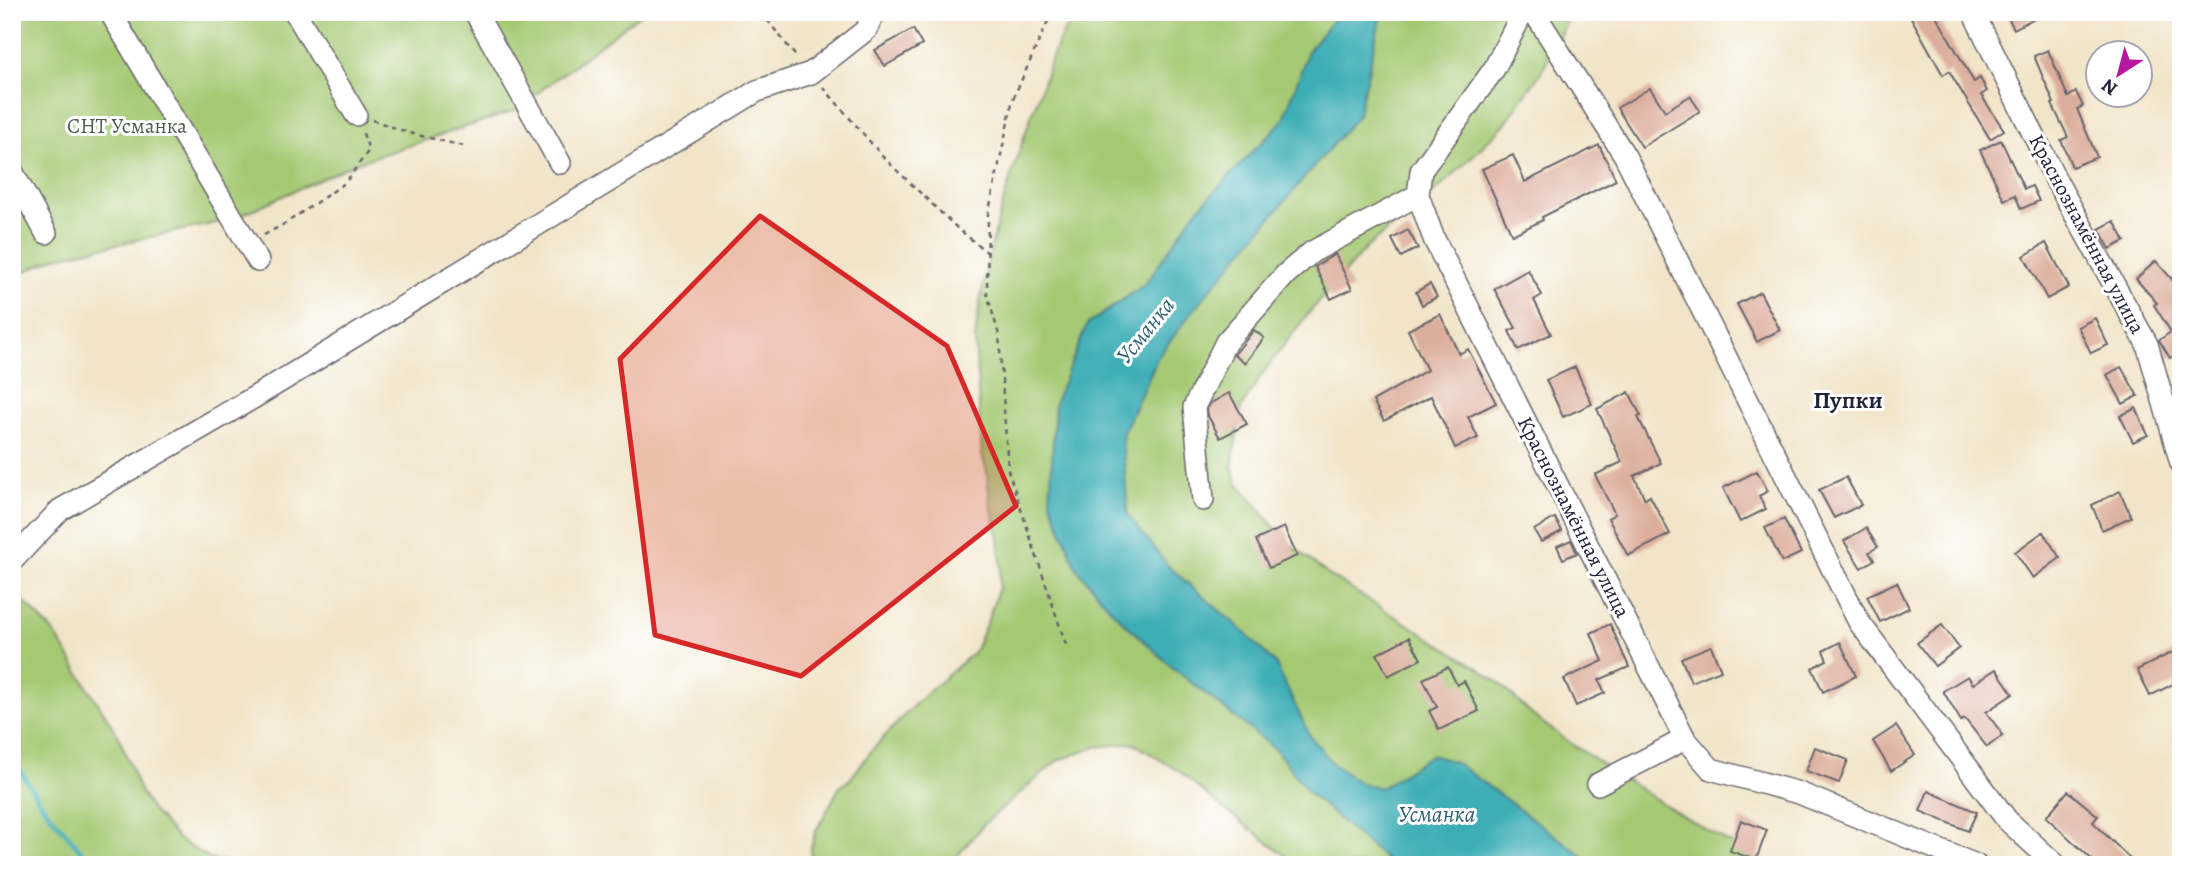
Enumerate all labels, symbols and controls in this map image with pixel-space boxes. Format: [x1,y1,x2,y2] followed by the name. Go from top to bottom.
[2084,38,2154,108] north arrow
[2096,72,2123,102] text: N
[67,112,187,140] park label: СНТ Усманка
[2022,129,2152,339] street label: Краснознамённая улица
[1109,290,1182,370] water label: Усманка
[1813,384,1883,416] district label: Пупки
[1511,412,1637,623] street label: Краснознамённая улица
[1399,799,1476,830] water label: Усманка

